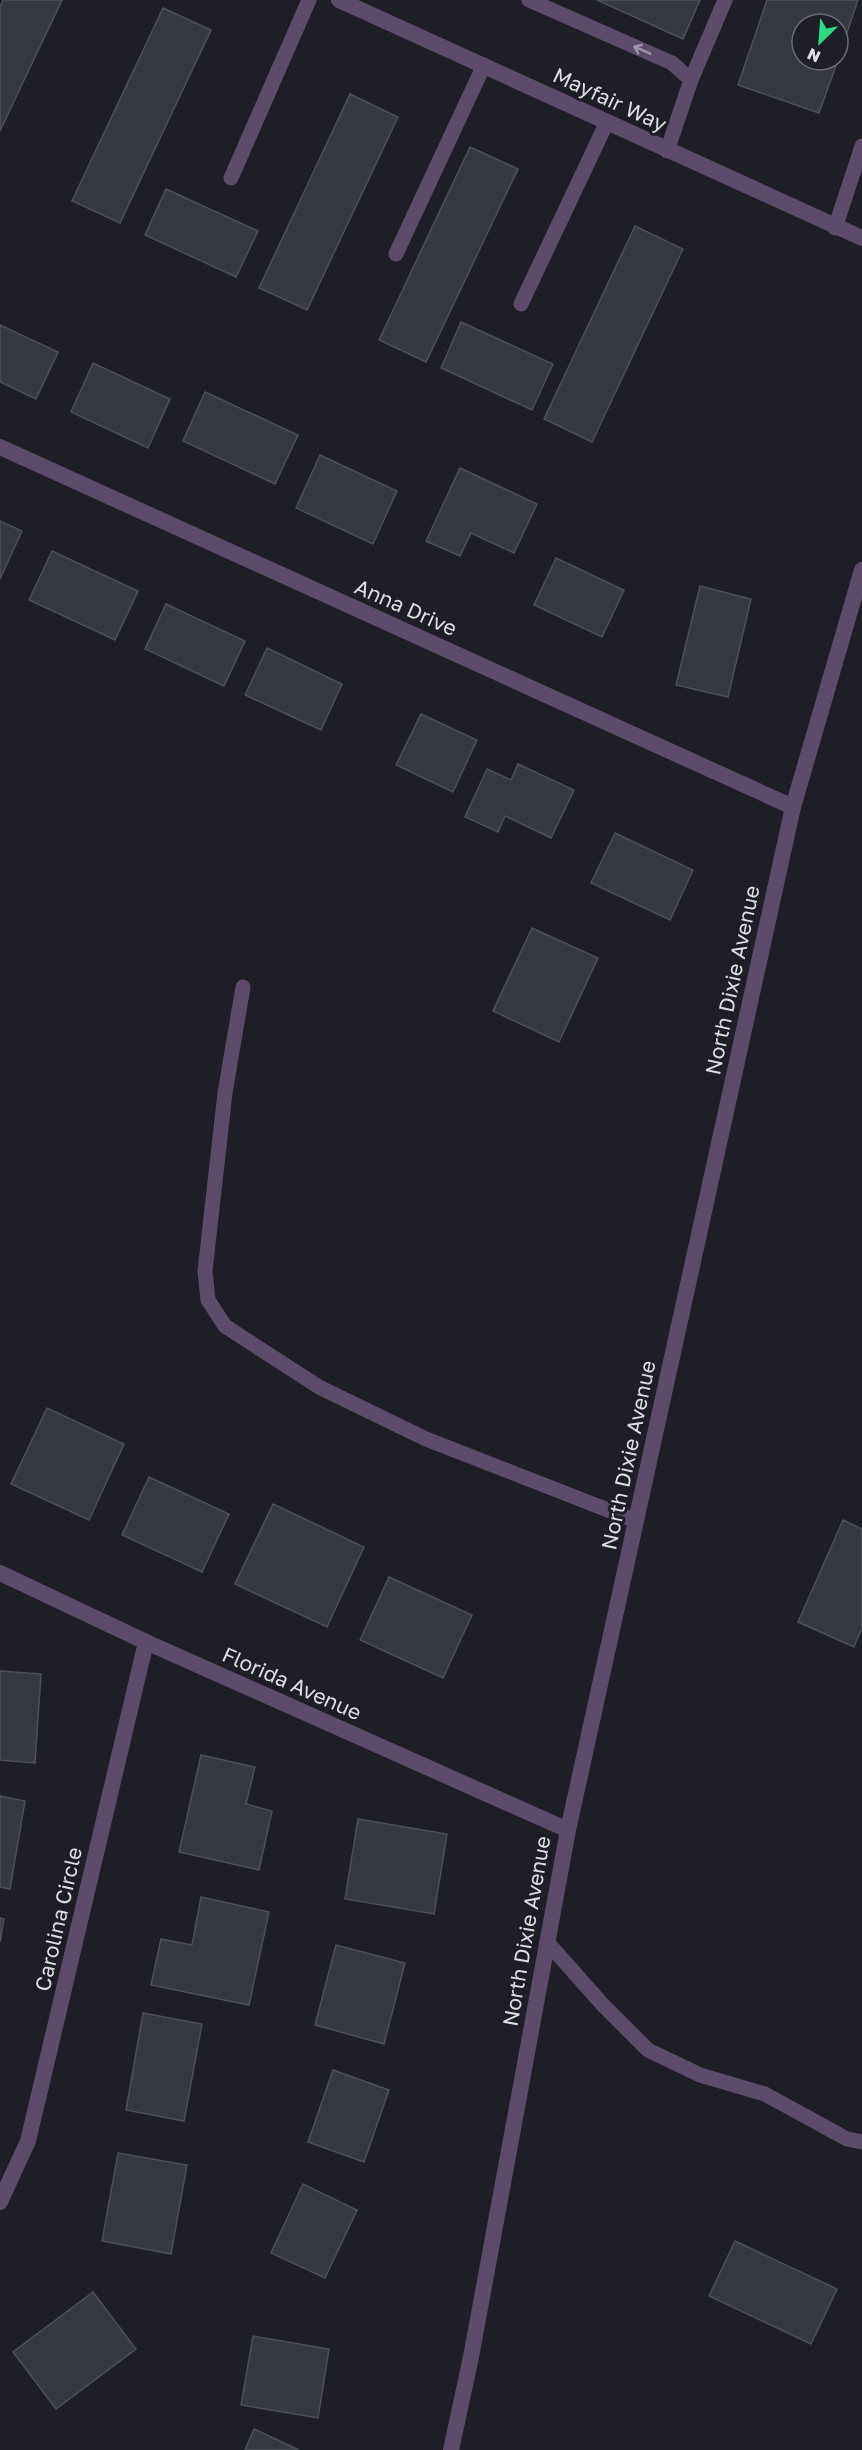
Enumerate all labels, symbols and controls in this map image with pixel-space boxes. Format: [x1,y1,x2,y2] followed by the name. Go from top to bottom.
[790,12,850,72] north arrow
[633,43,651,55] one-way arrow
[804,44,823,67] text: N
[549,61,671,137] street label: Mayfair Way
[351,573,461,641] street label: Anna Drive
[699,883,765,1077] street label: North Dixie Avenue
[595,1358,661,1552] street label: North Dixie Avenue
[218,1641,366,1725] street label: Florida Avenue
[496,1834,556,2028] street label: North Dixie Avenue
[29,1844,87,1994] street label: Carolina Circle

